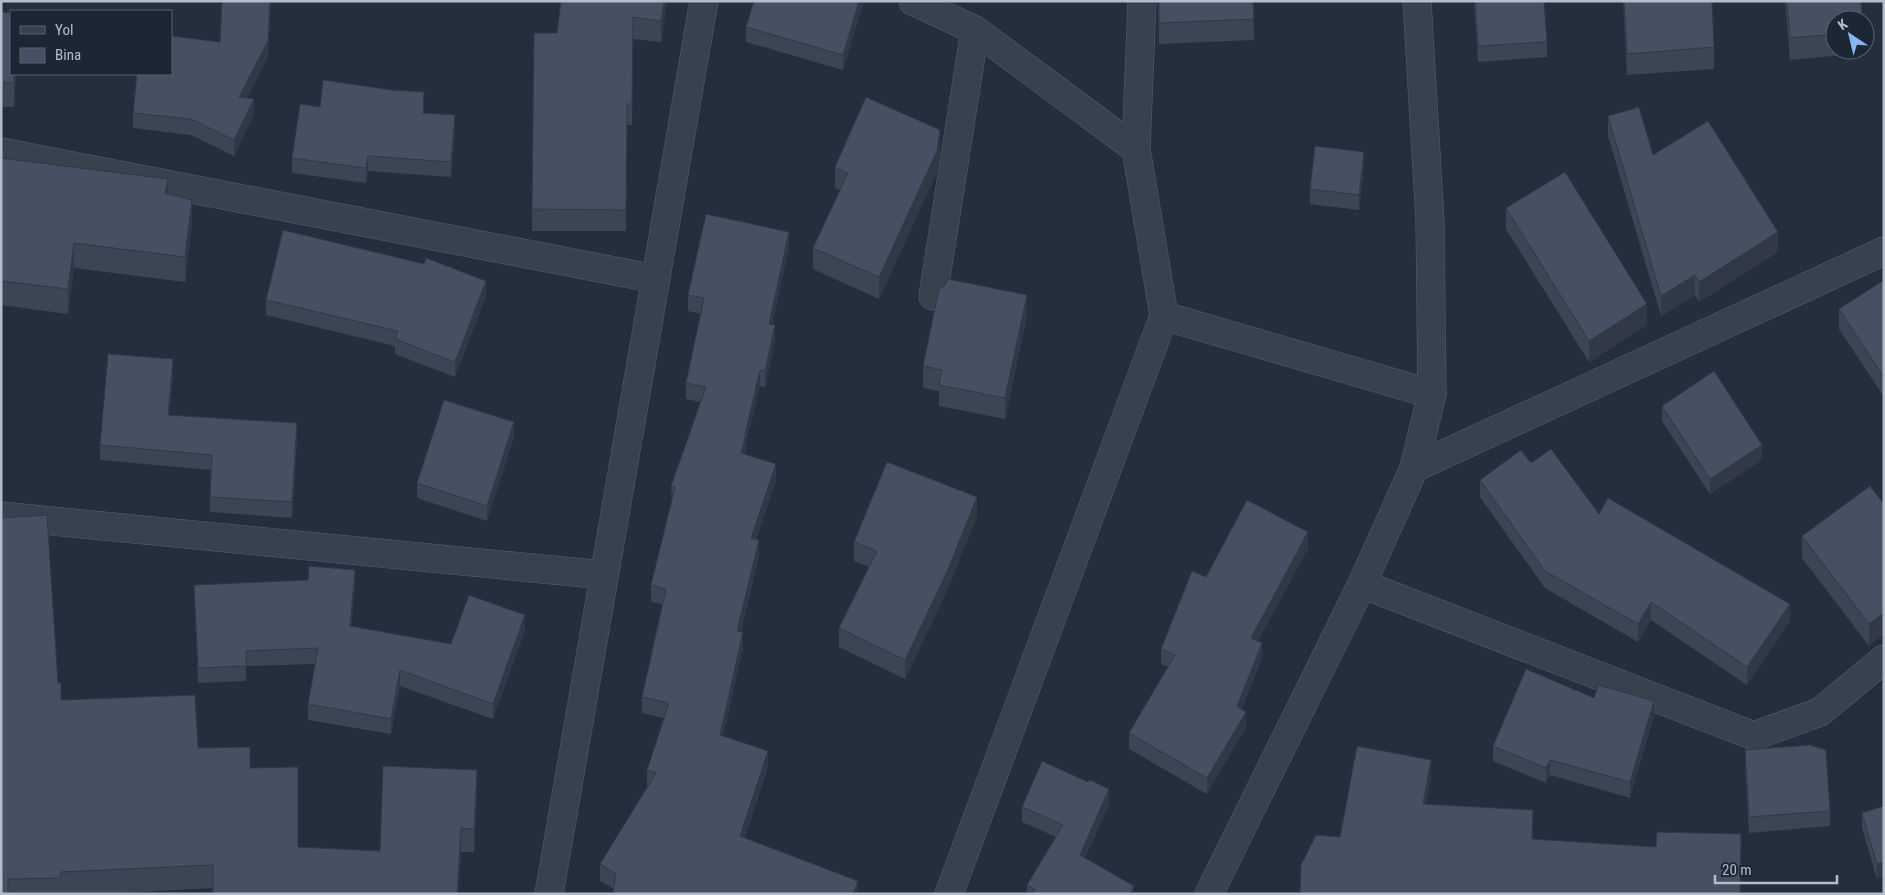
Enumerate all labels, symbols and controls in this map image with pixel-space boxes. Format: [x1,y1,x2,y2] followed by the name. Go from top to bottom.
[10,10,172,75] legend
[1825,10,1875,60] north arrow
[1835,15,1851,33] text: K
[55,21,73,39] text: Yol
[55,46,81,64] text: Bina
[1715,852,1838,884] scale bar
[1722,861,1752,879] text: 20 m

